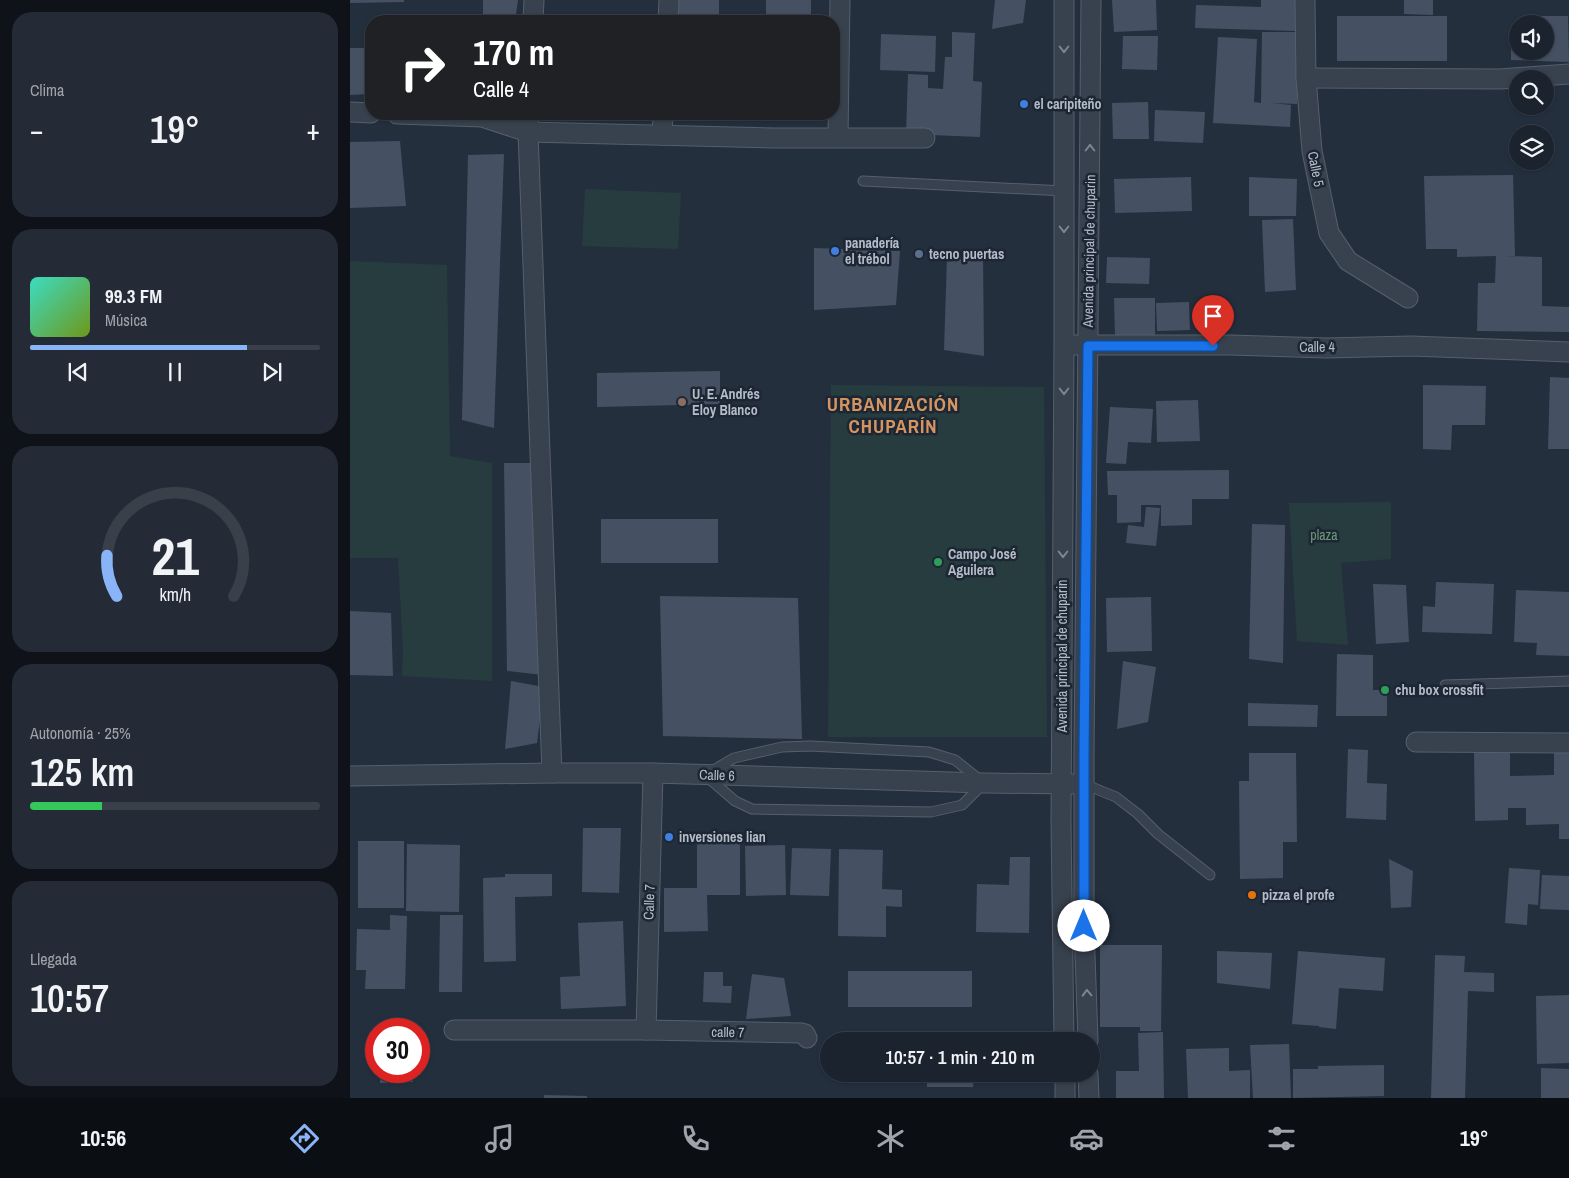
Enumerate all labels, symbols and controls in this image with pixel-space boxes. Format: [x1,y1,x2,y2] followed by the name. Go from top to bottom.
[1509,15,1554,170] map controls
[1509,15,1554,60] button: sound
[473,29,554,76] text: 170 m
[390,35,455,100] icon: right
[1059,46,1069,53] one-way arrow
[1509,70,1554,115] button: search
[473,74,529,104] text: Calle 4
[30,79,64,101] text: Clima
[1034,95,1102,113] place label: el caripiteño
[1018,98,1030,110] marker: el caripiteño
[150,104,200,155] text: 19°
[30,111,43,149] text: −
[307,111,320,149] text: +
[1509,125,1554,170] button: layers
[1085,143,1095,151] one-way arrow
[1304,150,1328,188] street label: Calle 5
[1079,174,1099,329] street label: Avenida principal de chuparin
[1059,225,1069,233] one-way arrow
[845,234,900,268] place label: panadería el trébol
[829,245,841,257] marker: panadería el trébol
[929,245,1004,263] place label: tecno puertas
[913,248,925,260] marker: tecno puertas
[105,283,162,309] text: 99.3 FM
[1192,295,1234,346] pin
[1199,302,1227,330] icon: arrive
[105,309,147,331] text: Música
[1299,338,1335,356] street label: Calle 4
[64,358,92,386] icon: previous
[161,358,189,386] icon: pause
[258,358,286,386] icon: next
[692,385,760,419] place label: U. E. Andrés Eloy Blanco
[1059,388,1069,395] one-way arrow
[827,391,959,439] district label: URBANIZACIÓN CHUPARÍN
[676,396,688,408] marker: U. E. Andrés Eloy Blanco
[151,521,199,591] text: 21
[1310,526,1338,544] park label: plaza
[948,545,1016,579] place label: Campo José Aguilera
[1058,550,1068,558] one-way arrow
[932,556,944,568] marker: Campo José Aguilera
[1053,580,1071,733] street label: Avenida principal de chuparin
[159,583,191,607] text: km/h
[1395,681,1484,699] place label: chu box crossfit
[1379,684,1391,696] marker: chu box crossfit
[30,722,131,744] text: Autonomía · 25%
[30,747,134,798] text: 125 km
[699,765,735,785] street label: Calle 6
[679,828,766,846] place label: inversiones lian
[663,831,675,843] marker: inversiones lian
[639,884,659,920] street label: Calle 7
[1262,886,1335,904] place label: pizza el profe
[1246,889,1258,901] marker: pizza el profe
[1057,899,1109,951] position arrow
[30,948,77,970] text: Llegada
[30,973,109,1024] text: 10:57
[1082,988,1092,996] one-way arrow
[365,1018,430,1083] speed limit sign: 30
[711,1023,745,1041] street label: calle 7
[885,1044,1035,1070] text: 10:57 · 1 min · 210 m
[287,1121,322,1156] icon: directions
[482,1121,517,1156] icon: music
[678,1121,713,1156] icon: phone
[873,1121,908,1156] icon: climate
[1069,1121,1104,1156] icon: car
[1264,1121,1299,1156] icon: filters
[80,1123,126,1153] text: 10:56
[1460,1123,1489,1153] text: 19°

